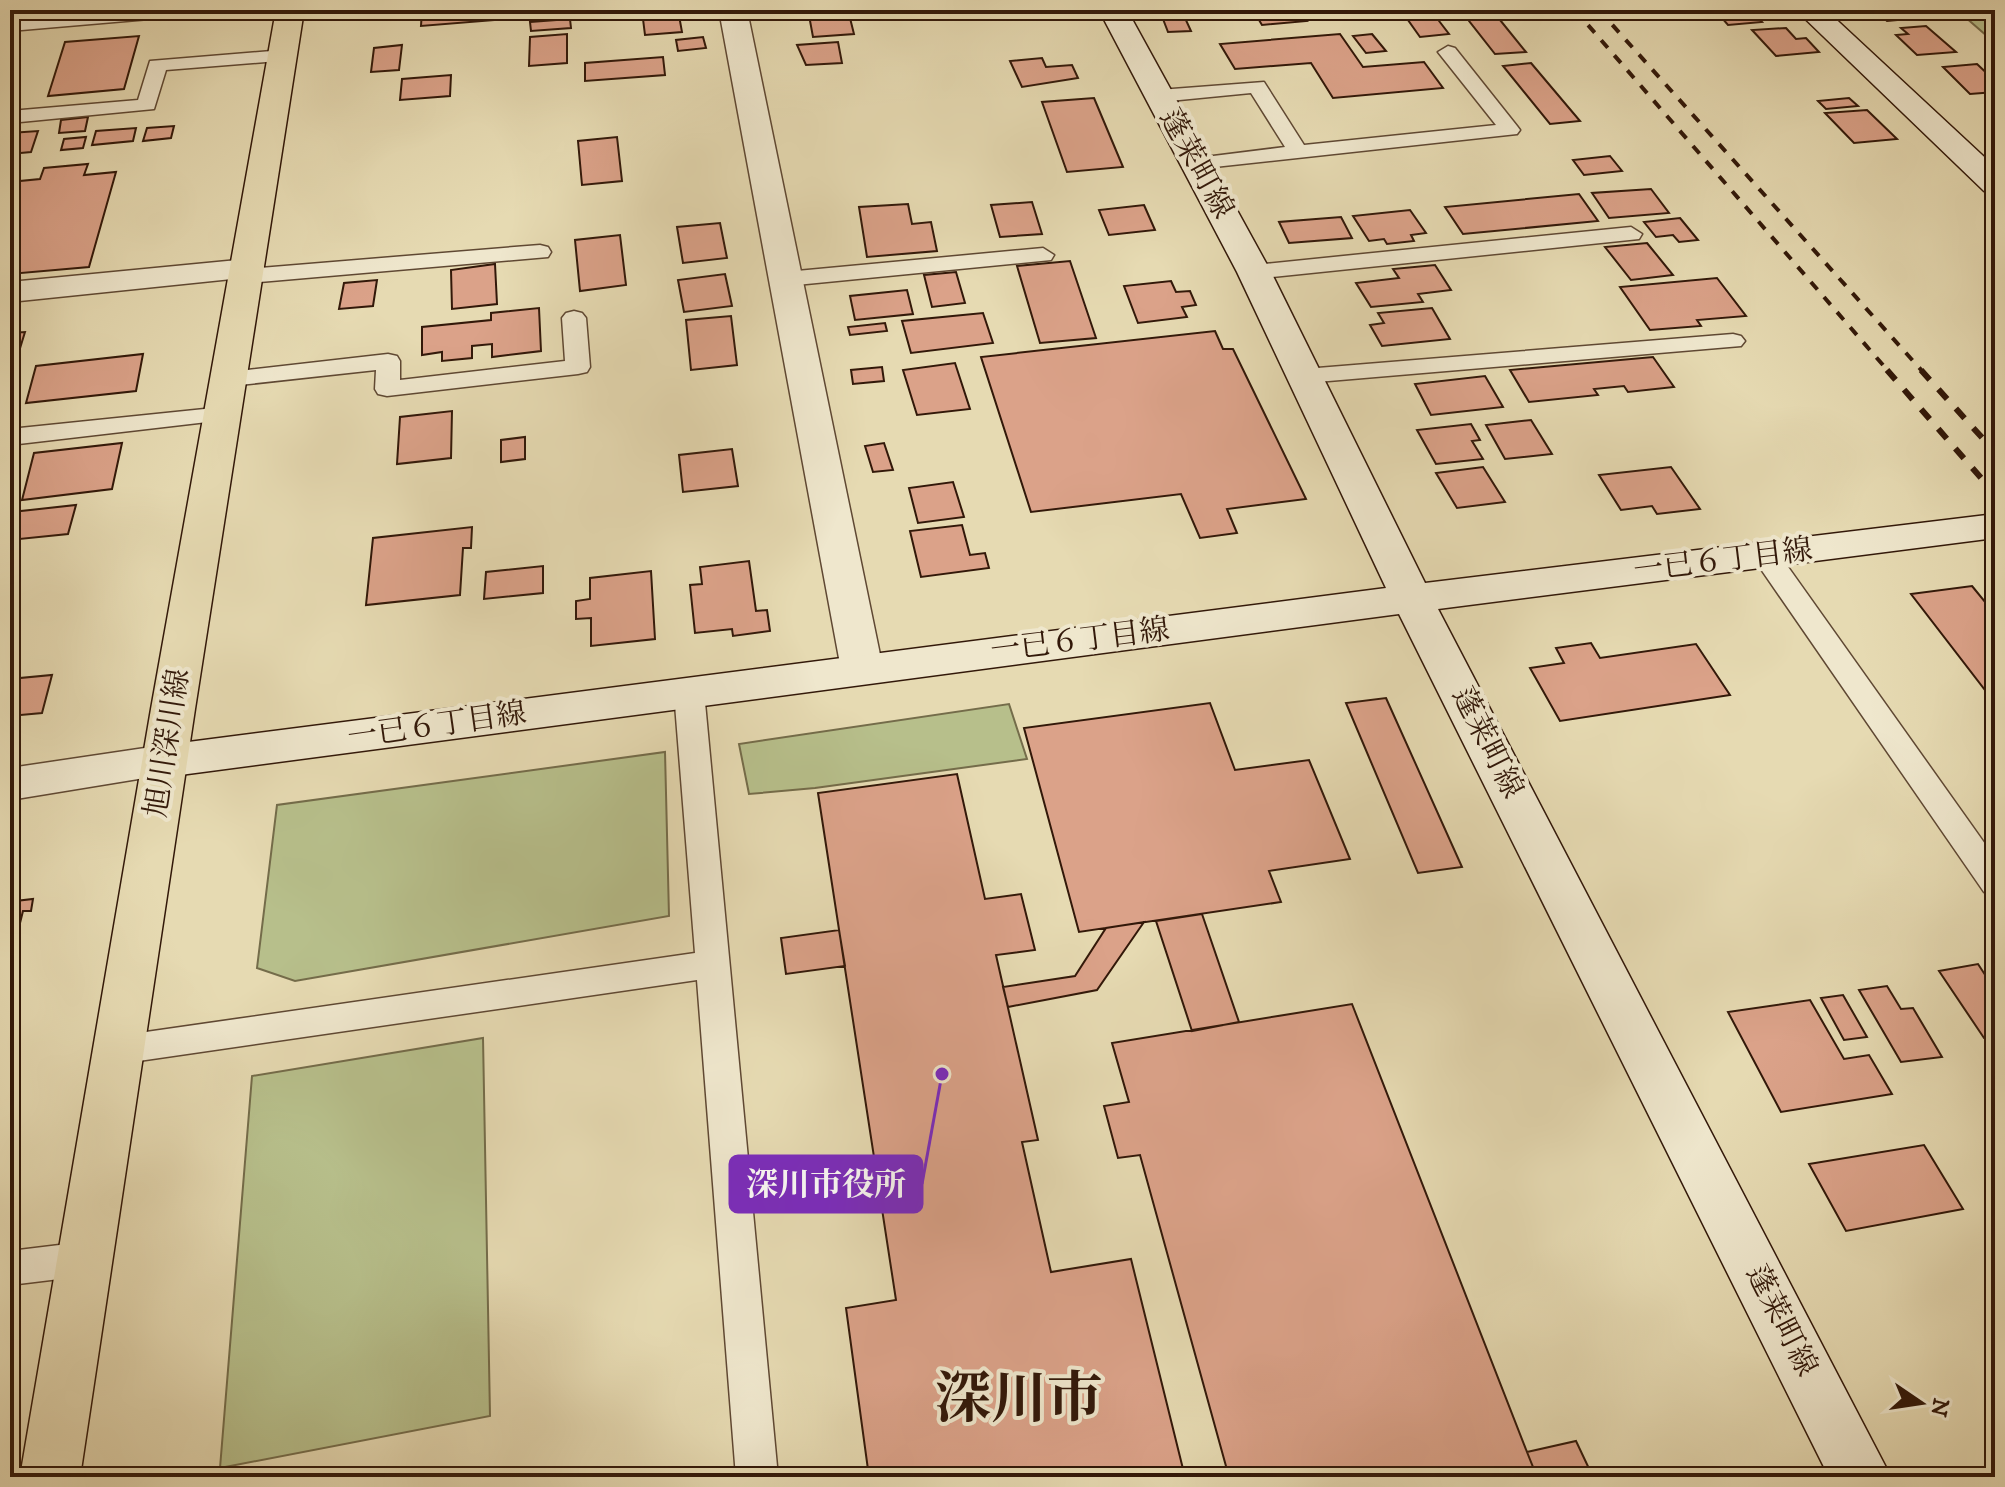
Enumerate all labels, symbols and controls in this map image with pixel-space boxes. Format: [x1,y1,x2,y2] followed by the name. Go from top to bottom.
[1151,103,1241,225] street label: 蓬莱町線
[1631,532,1815,590] street label: 一已６丁目線
[988,612,1172,670] street label: 一已６丁目線
[138,666,198,820] street label: 旭川深川線
[1443,681,1531,805] street label: 蓬莱町線
[345,695,529,757] street label: 一已６丁目線
[730,1156,922,1212] callout: 深川市役所
[746,1166,906,1206] text: 深川市役所
[1737,1259,1825,1383] street label: 蓬莱町線
[1881,1363,1961,1443] north arrow
[935,1366,1103,1436] district label: 深川市
[1924,1395,1954,1419] text: N

